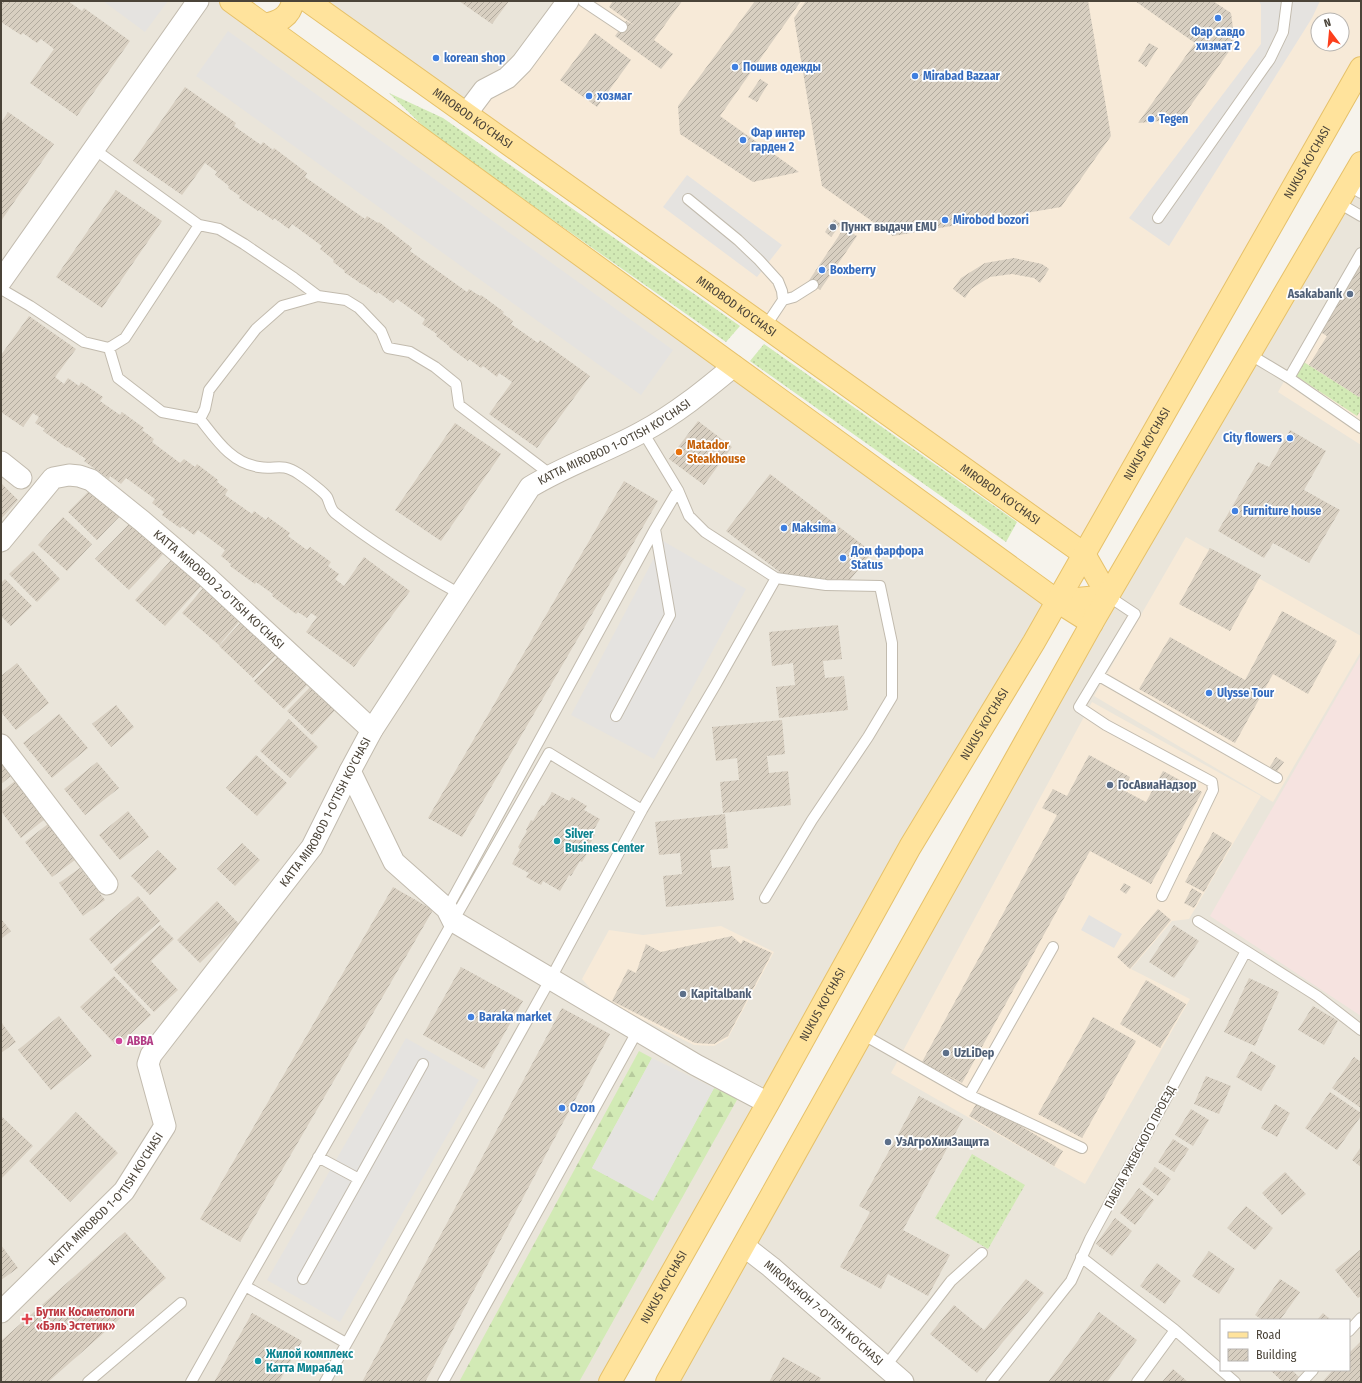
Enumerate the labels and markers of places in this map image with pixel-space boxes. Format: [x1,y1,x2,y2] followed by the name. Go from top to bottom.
[1213,13,1223,23] marker: Фар савдо хизмат 2
[1191,25,1245,53] place label: Фар савдо хизмат 2
[444,51,506,65] place label: korean shop
[431,53,441,63] marker: korean shop
[743,60,821,74] place label: Пошив одежды
[730,62,740,72] marker: Пошив одежды
[923,69,1001,83] place label: Mirabad Bazaar
[910,71,920,81] marker: Mirabad Bazaar
[596,89,632,103] place label: хозмаг
[584,91,594,101] marker: хозмаг
[1159,112,1188,126] place label: Tegen
[1146,114,1156,124] marker: Tegen
[751,126,806,154] place label: Фар интер гарден 2
[738,135,748,145] marker: Фар интер гарден 2
[953,213,1029,227] place label: Mirobod bozori
[940,215,950,225] marker: Mirobod bozori
[841,220,937,234] place label: Пункт выдачи EMU
[828,222,838,232] marker: Пункт выдачи EMU
[830,263,876,277] place label: Boxberry
[817,265,827,275] marker: Boxberry
[1287,287,1343,301] place label: Asakabank
[1345,289,1355,299] marker: Asakabank
[1223,431,1283,445] place label: City flowers
[1285,433,1295,443] marker: City flowers
[687,438,746,466] place label: Matador Steakhouse
[674,447,684,457] marker: Matador Steakhouse
[1243,504,1321,518] place label: Furniture house
[1230,506,1240,516] marker: Furniture house
[792,521,836,535] place label: Maksima
[779,523,789,533] marker: Maksima
[850,544,924,572] place label: Дом фарфора Status
[838,553,848,563] marker: Дом фарфора Status
[1217,686,1275,700] place label: Ulysse Tour
[1204,688,1214,698] marker: Ulysse Tour
[1118,778,1197,792] place label: ГосАвиаНадзор
[1105,780,1115,790] marker: ГосАвиаНадзор
[565,827,645,855] place label: Silver Business Center
[552,836,562,846] marker: Silver Business Center
[691,987,752,1001] place label: Kapitalbank
[678,989,688,999] marker: Kapitalbank
[479,1010,553,1024] place label: Baraka market
[466,1012,476,1022] marker: Baraka market
[126,1034,154,1048] place label: ABBA
[114,1036,124,1046] marker: ABBA
[954,1046,995,1060] place label: UzLiDep
[941,1048,951,1058] marker: UzLiDep
[570,1101,595,1115] place label: Ozon
[557,1103,567,1113] marker: Ozon
[895,1135,989,1149] place label: УзАгроХимЗащита
[883,1137,893,1147] marker: УзАгроХимЗащита
[36,1305,135,1333] place label: Бутик Косметологи «Бэль Эстетик»
[21,1313,33,1325] marker: Бутик Косметологи «Бэль Эстетик»
[265,1347,354,1375] place label: Жилой комплекс Катта Мирабад
[253,1356,263,1366] marker: Жилой комплекс Катта Мирабад

